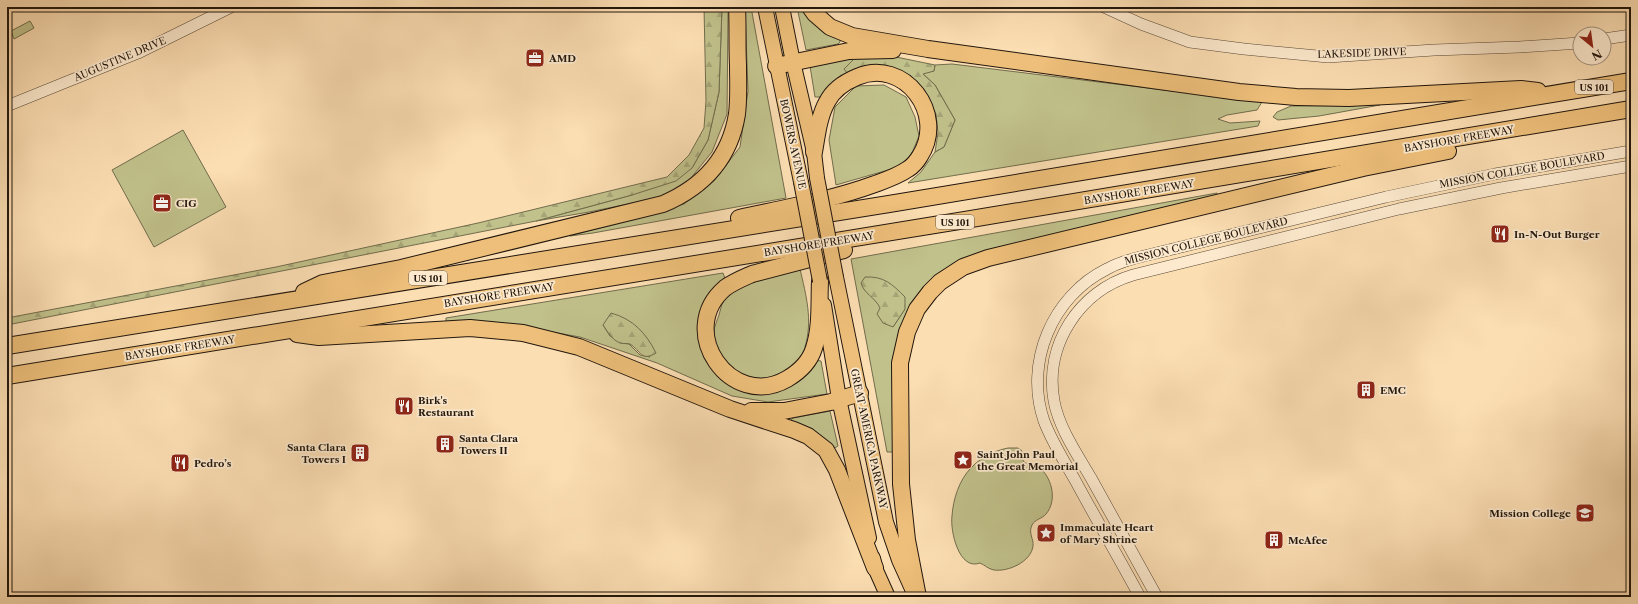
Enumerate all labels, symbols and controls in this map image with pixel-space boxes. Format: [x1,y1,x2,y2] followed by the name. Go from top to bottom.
[1572,26,1612,66] north arrow
[71,34,168,85] street label: AUGUSTINE DRIVE
[1317,45,1407,61] street label: LAKESIDE DRIVE
[1589,46,1604,63] text: N
[524,47,546,69] office icon: AMD
[548,52,576,65] place label: AMD
[1575,80,1613,94] road number: US 101
[777,98,809,190] street label: BOWERS AVENUE
[1403,123,1516,155] street label: BAYSHORE FREEWAY
[1438,149,1606,191] street label: MISSION COLLEGE BOULEVARD
[1083,177,1196,207] street label: BAYSHORE FREEWAY
[151,192,173,214] office icon: CIG
[176,197,197,210] place label: CIG
[1123,214,1289,268] street label: MISSION COLLEGE BOULEVARD
[936,215,974,229] road number: US 101
[1489,223,1511,245] restaurant icon: In-N-Out Burger
[1514,228,1600,241] place label: In-N-Out Burger
[763,229,876,259] street label: BAYSHORE FREEWAY
[409,271,447,285] road number: US 101
[443,280,556,310] street label: BAYSHORE FREEWAY
[124,333,237,363] street label: BAYSHORE FREEWAY
[848,367,890,512] street label: GREAT AMERICA PARKWAY
[1355,379,1377,401] building icon: EMC
[1380,384,1406,397] place label: EMC
[418,394,474,419] place label: Birk's Restaurant
[393,395,415,417] restaurant icon: Birk's Restaurant
[459,432,518,457] place label: Santa Clara Towers II
[434,433,456,455] building icon: Santa Clara Towers II
[287,441,346,466] place label: Santa Clara Towers I
[349,442,371,464] building icon: Santa Clara Towers I
[977,448,1079,473] place label: Saint John Paul the Great Memorial
[952,449,974,471] place icon: Saint John Paul the Great Memorial
[169,452,191,474] restaurant icon: Pedro’s
[194,457,232,470] place label: Pedro’s
[1574,502,1596,524] school or university icon: Mission College
[1489,507,1571,520] place label: Mission College
[1060,521,1153,546] place label: Immaculate Heart of Mary Shrine
[1035,522,1057,544] place icon: Immaculate Heart of Mary Shrine
[1263,529,1285,551] building icon: McAfee
[1288,534,1328,547] place label: McAfee

